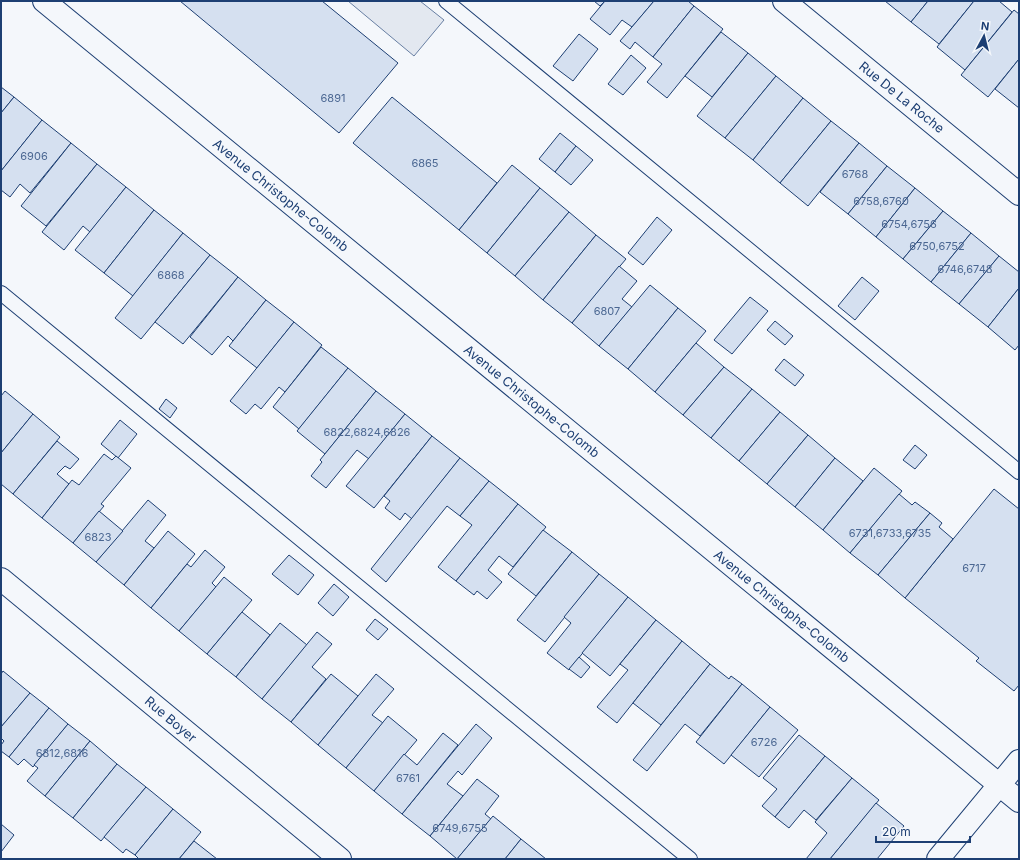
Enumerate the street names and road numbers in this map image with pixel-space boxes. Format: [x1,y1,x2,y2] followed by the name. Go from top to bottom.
[856,58,948,136] street label: Rue De La Roche
[210,135,352,255] street label: Avenue Christophe-Colomb
[461,341,603,461] street label: Avenue Christophe-Colomb
[711,546,853,666] street label: Avenue Christophe-Colomb
[142,693,200,745] street label: Rue Boyer

